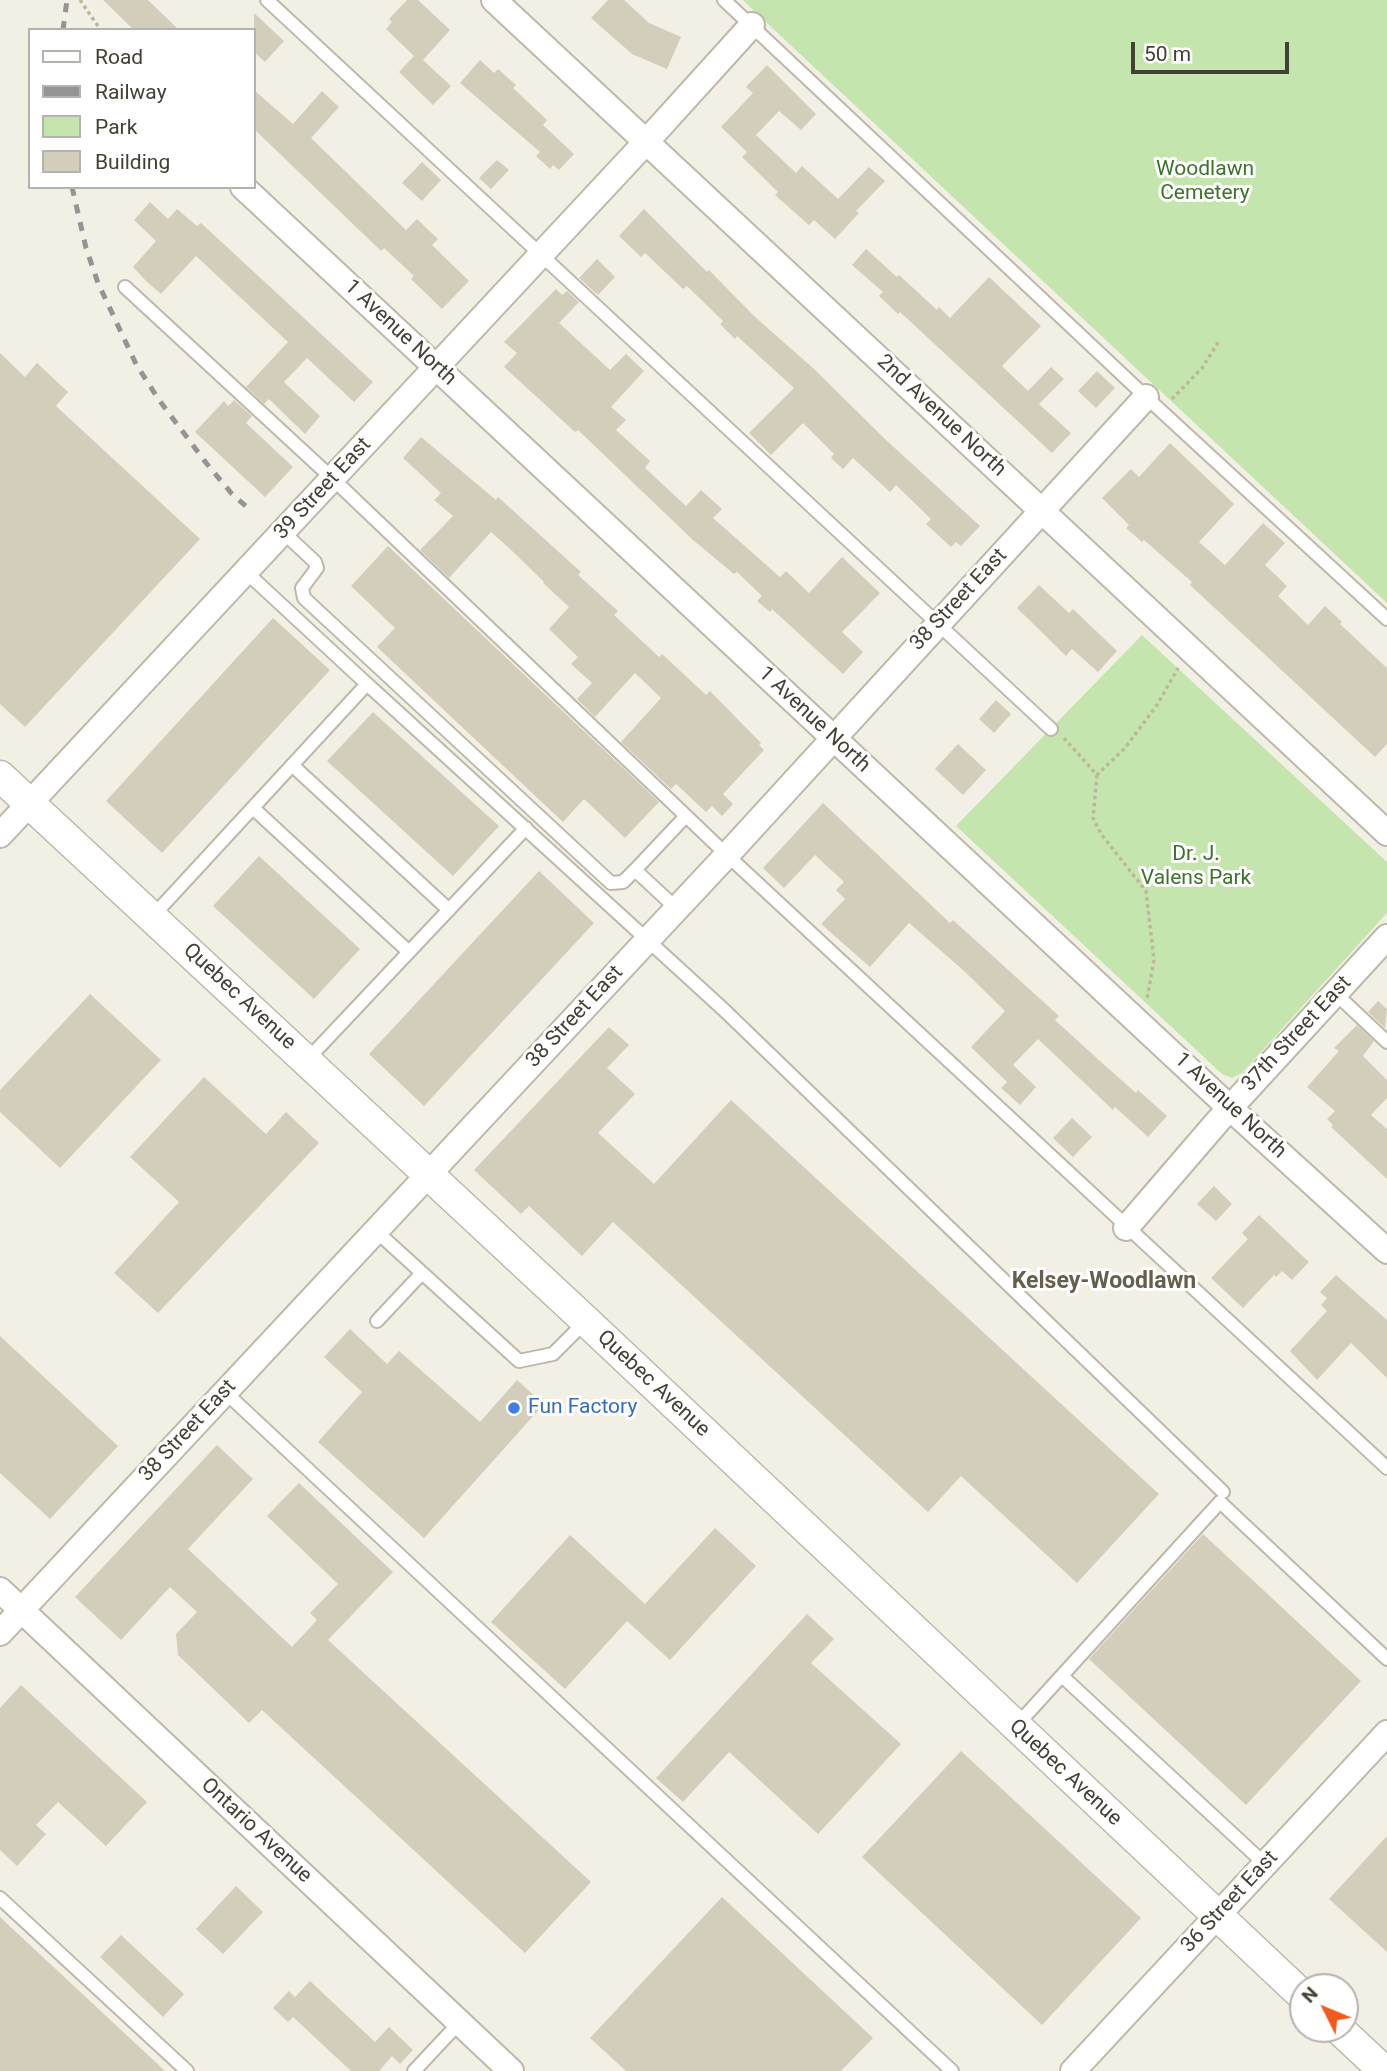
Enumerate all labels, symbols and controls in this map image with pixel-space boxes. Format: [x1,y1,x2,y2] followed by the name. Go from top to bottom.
[28,28,256,189] legend
[1135,28,1292,72] scale bar
[1144,42,1191,66] text: 50 m
[95,45,143,69] text: Road
[95,80,167,104] text: Railway
[95,115,137,139] text: Park
[95,150,170,174] text: Building
[1156,157,1254,207] park label: Woodlawn Cemetery
[339,275,461,391] street label: 1 Avenue North
[871,350,1011,482] street label: 2nd Avenue North
[269,433,377,545] street label: 39 Street East
[905,544,1013,656] street label: 38 Street East
[753,662,875,778] street label: 1 Avenue North
[1141,842,1251,892] park label: Dr. J. Valens Park
[177,938,301,1056] street label: Quebec Avenue
[521,961,629,1073] street label: 38 Street East
[1237,971,1357,1097] street label: 37th Street East
[1169,1048,1291,1164] street label: 1 Avenue North
[1012,1268,1196,1296] district label: Kelsey-Woodlawn
[591,1325,715,1443] street label: Quebec Avenue
[134,1375,242,1487] street label: 38 Street East
[528,1395,637,1421] place label: Fun Factory
[506,1400,522,1416] marker: Fun Factory
[1003,1714,1127,1832] street label: Quebec Avenue
[195,1773,317,1889] street label: Ontario Avenue
[1176,1846,1284,1958] street label: 36 Street East
[1289,1973,1359,2043] north arrow
[1297,1982,1323,2007] text: N

